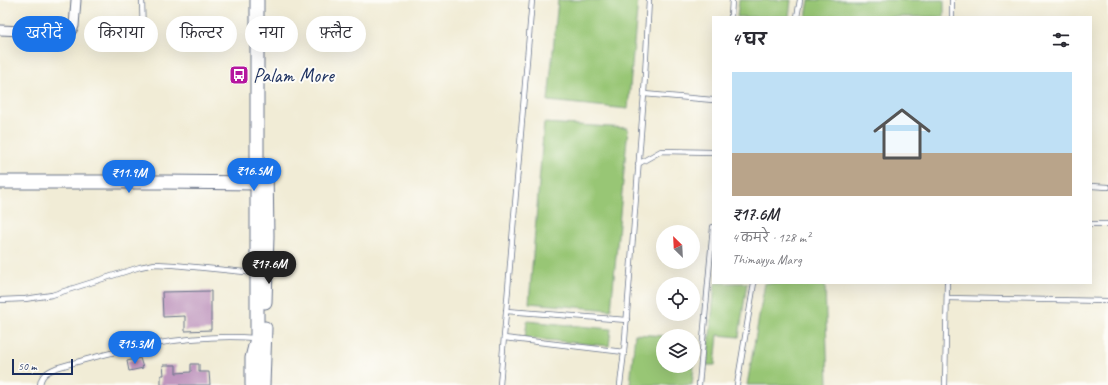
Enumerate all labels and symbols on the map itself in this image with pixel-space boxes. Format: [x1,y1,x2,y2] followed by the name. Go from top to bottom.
[253,63,335,88] place label: Palam More
[228,64,250,86] bus stop icon: Palam More
[221,158,287,192] pin: ₹16.5M
[96,160,162,194] pin: ₹11.9M
[656,225,700,269] north arrow
[236,251,302,285] pin: ₹17.6M
[102,331,168,365] pin: ₹15.3M
[12,357,73,376] scale bar

